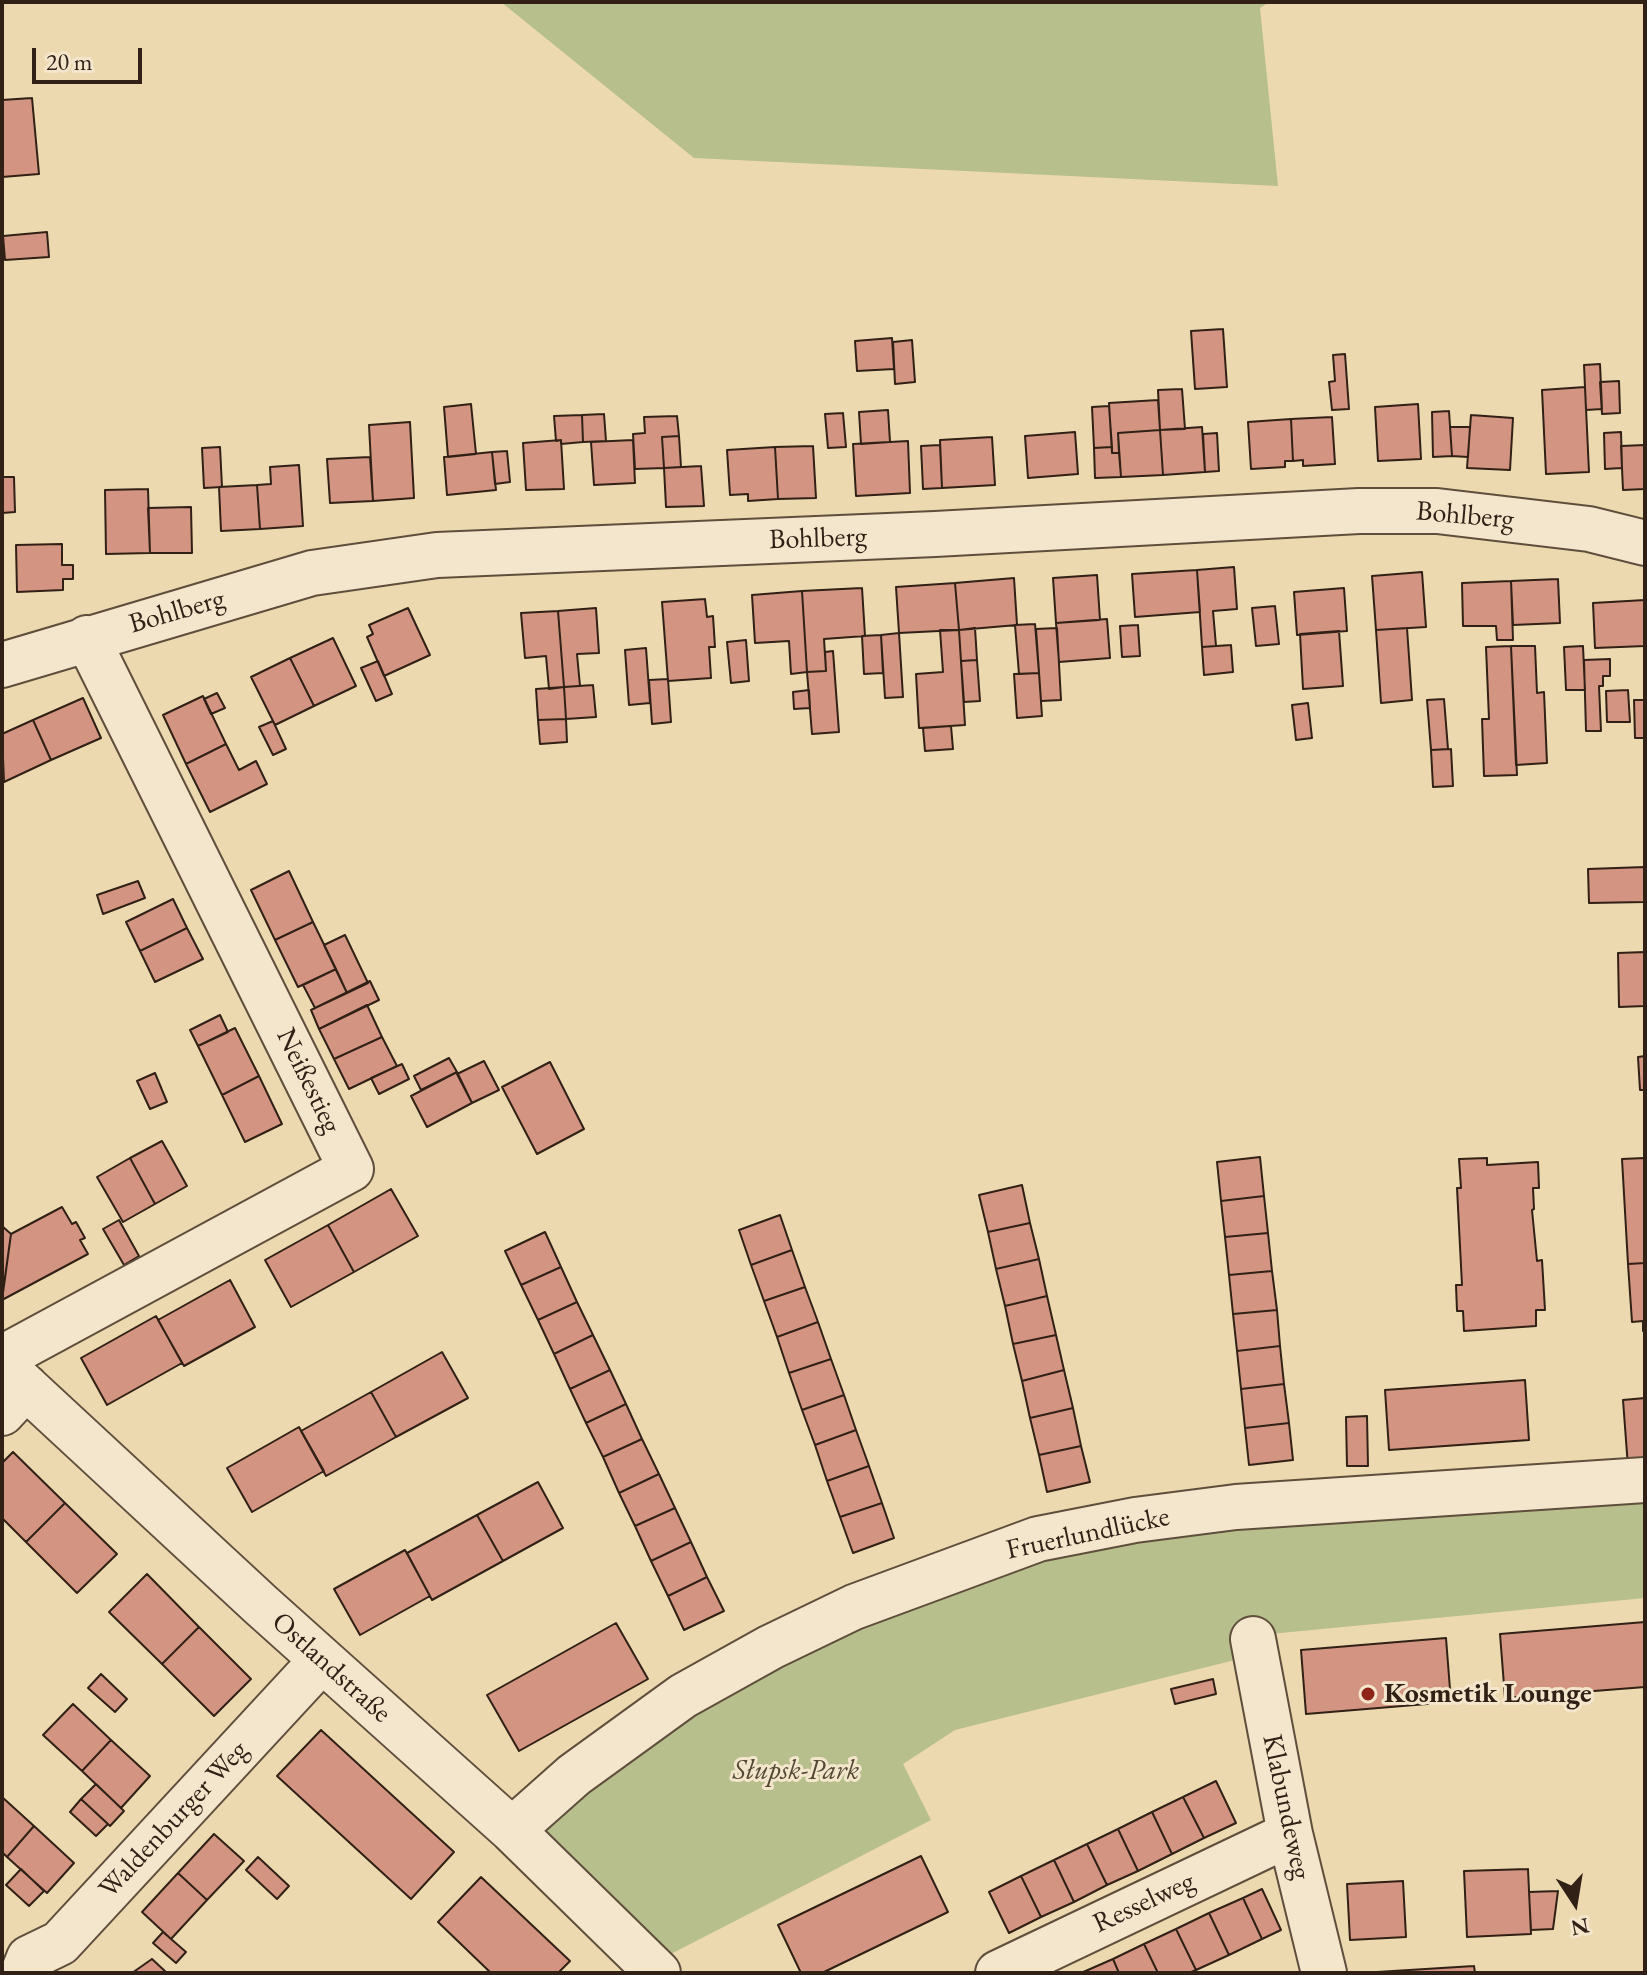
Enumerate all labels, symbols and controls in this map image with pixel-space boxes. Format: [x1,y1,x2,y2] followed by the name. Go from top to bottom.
[36,32,146,82] scale bar
[46,46,93,77] text: 20 m
[1415,495,1515,537] street label: Bohlberg
[768,521,868,557] street label: Bohlberg
[125,582,229,642] street label: Bohlberg
[268,1023,348,1139] street label: Neißestieg
[1003,1500,1173,1568] street label: Fruerlundlücke
[264,1606,398,1730] street label: Ostlandstraße
[1384,1677,1592,1711] place label: Kosmetik Lounge
[1359,1685,1377,1703] marker: Kosmetik Lounge
[1254,1731,1318,1883] street label: Klabundeweg
[92,1734,256,1906] street label: Waldenburger Weg
[733,1754,859,1788] park label: Słupsk-Park
[1535,1863,1615,1943] north arrow
[1088,1865,1200,1941] street label: Resselweg
[1568,1911,1592,1943] text: N

